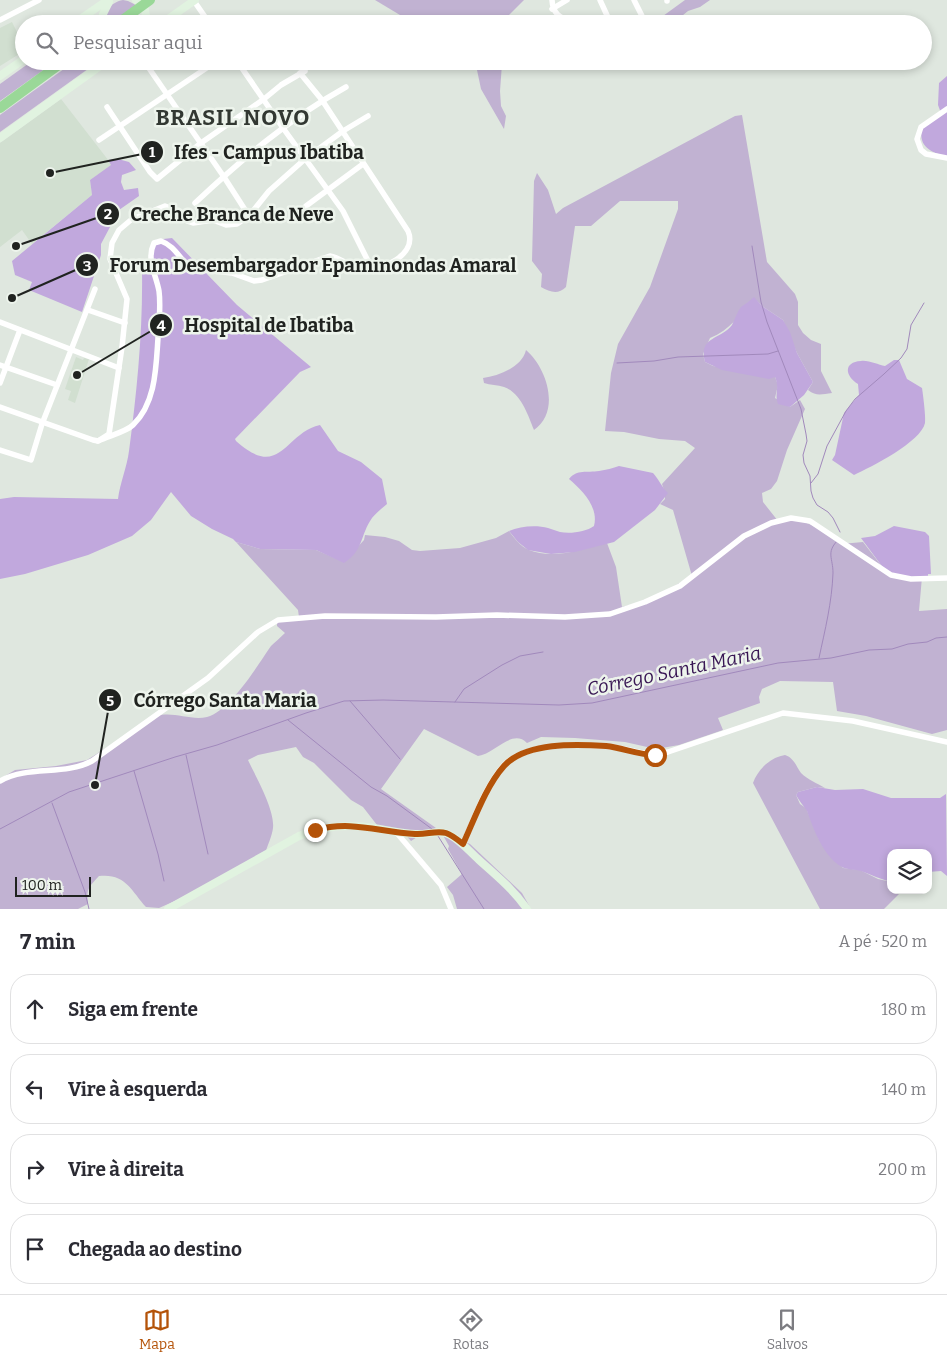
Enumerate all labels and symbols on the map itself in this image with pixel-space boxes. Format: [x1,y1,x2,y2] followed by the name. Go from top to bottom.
[156,104,310,131] district label: BRASIL NOVO
[139,135,374,169] callout: Ifes - Campus Ibatiba
[174,141,364,164] text: Ifes - Campus Ibatiba
[149,143,156,161] text: 1
[95,197,344,231] callout: Creche Branca de Neve
[130,203,334,226] text: Creche Branca de Neve
[104,205,112,223] text: 2
[74,248,526,282] callout: Forum Desembargador Epaminondas Amaral
[110,254,517,277] text: Forum Desembargador Epaminondas Amaral
[83,257,91,275] text: 3
[149,308,363,342] callout: Hospital de Ibatiba
[184,314,354,337] text: Hospital de Ibatiba
[156,317,166,335] text: 4
[585,641,763,701] water label: Córrego Santa Maria
[98,683,326,717] callout: Córrego Santa Maria
[133,689,317,712] text: Córrego Santa Maria
[106,692,114,710] text: 5
[644,744,667,767] route start
[304,819,327,842] route end
[15,874,91,897] scale bar

